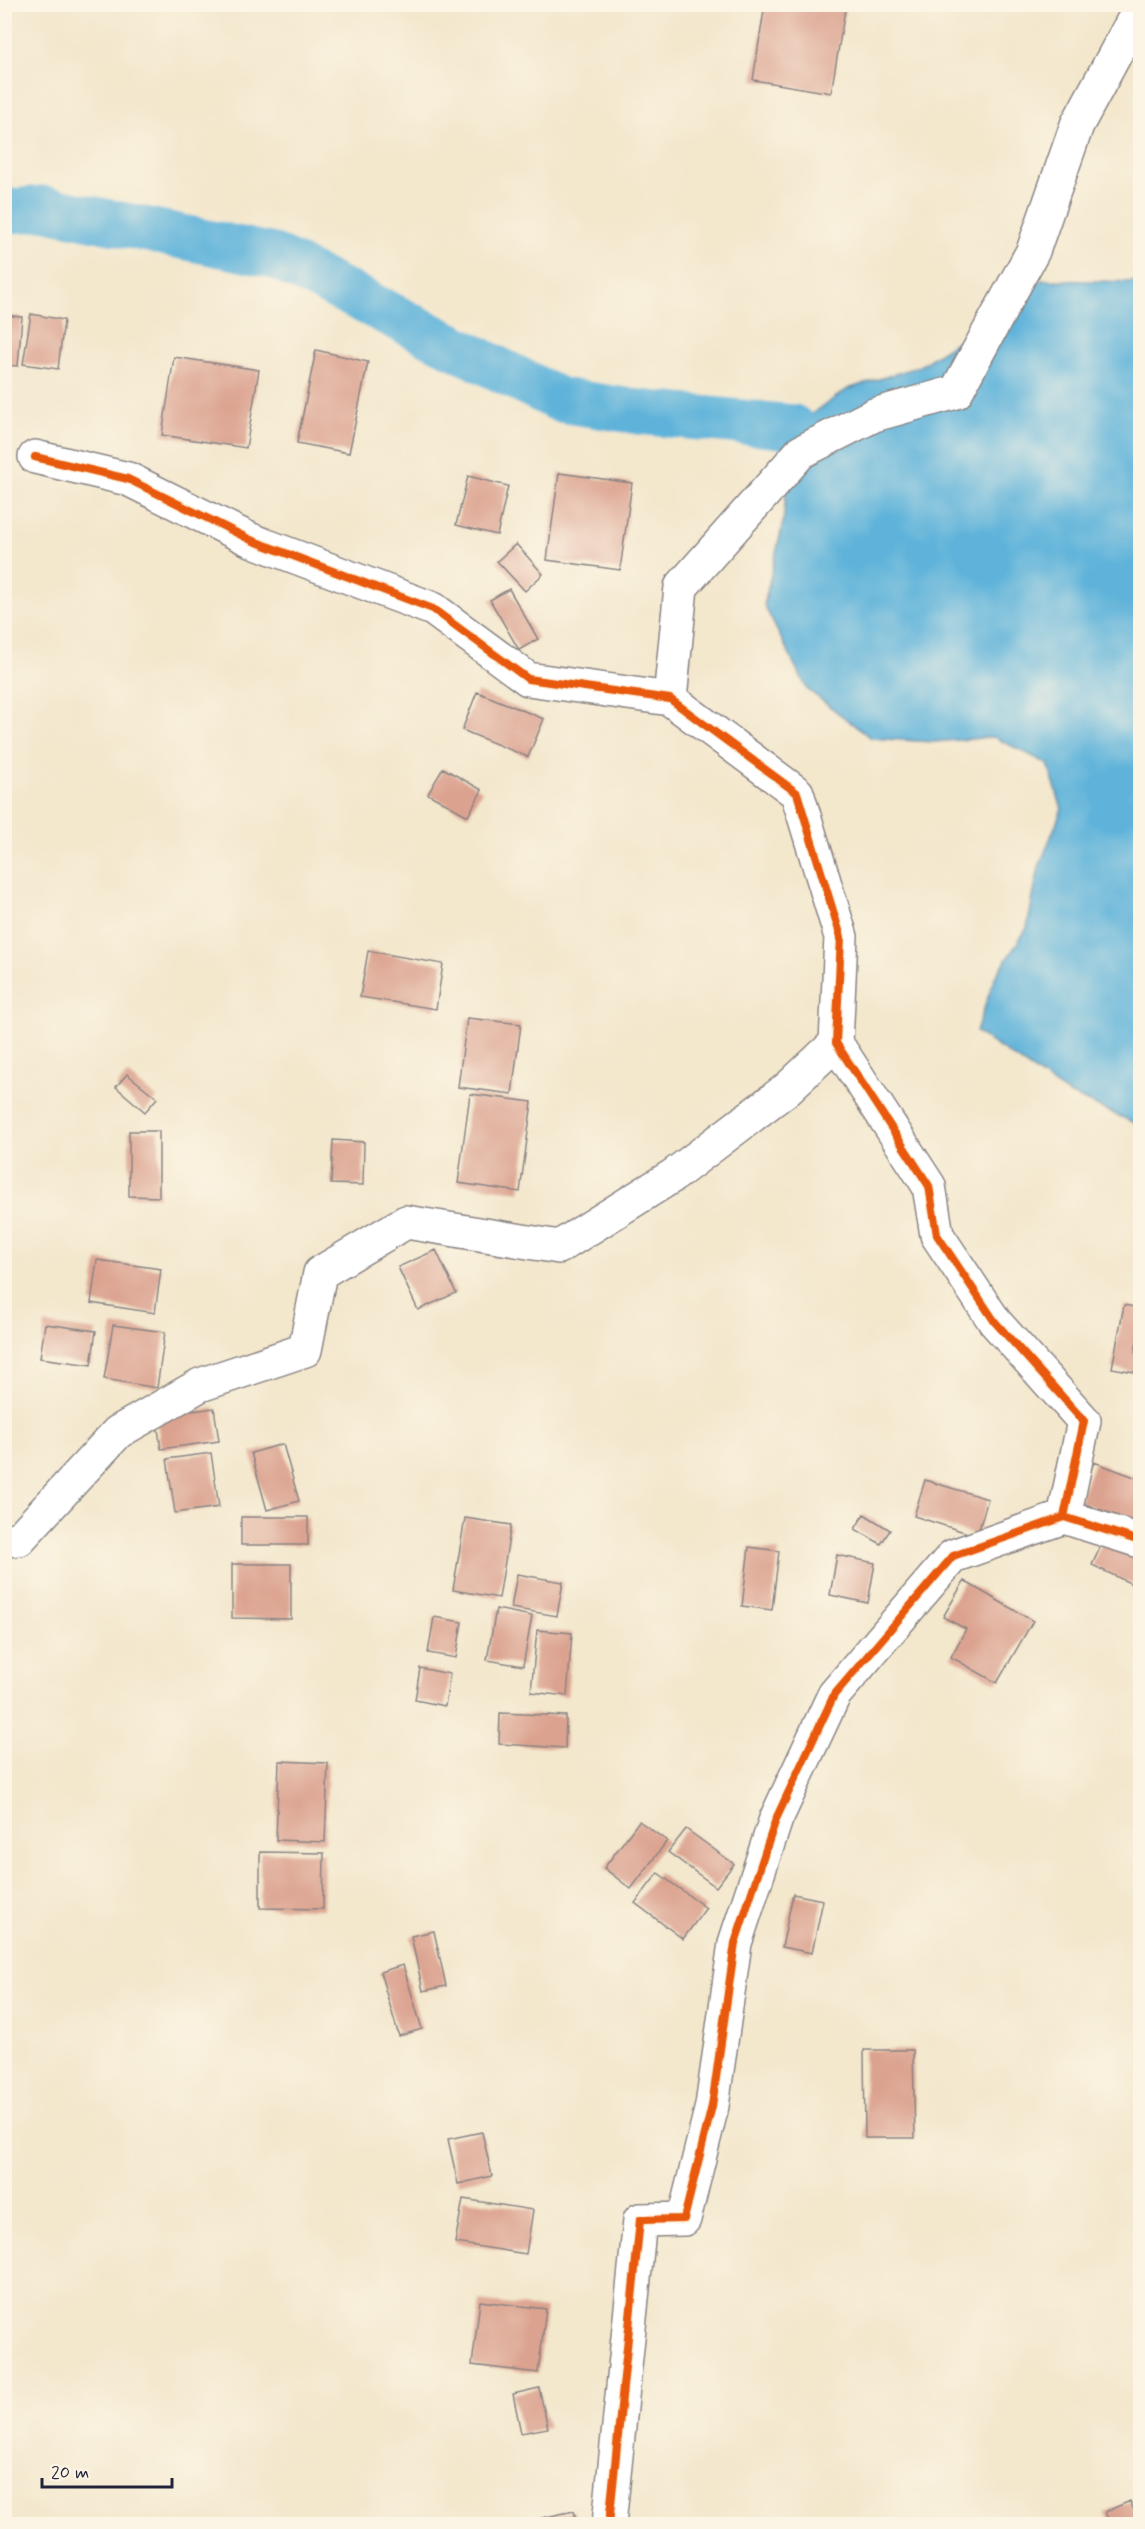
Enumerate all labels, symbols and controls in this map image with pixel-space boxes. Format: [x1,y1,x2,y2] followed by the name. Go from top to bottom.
[42,2451,172,2489] scale bar
[51,2461,89,2485] text: 20 m

